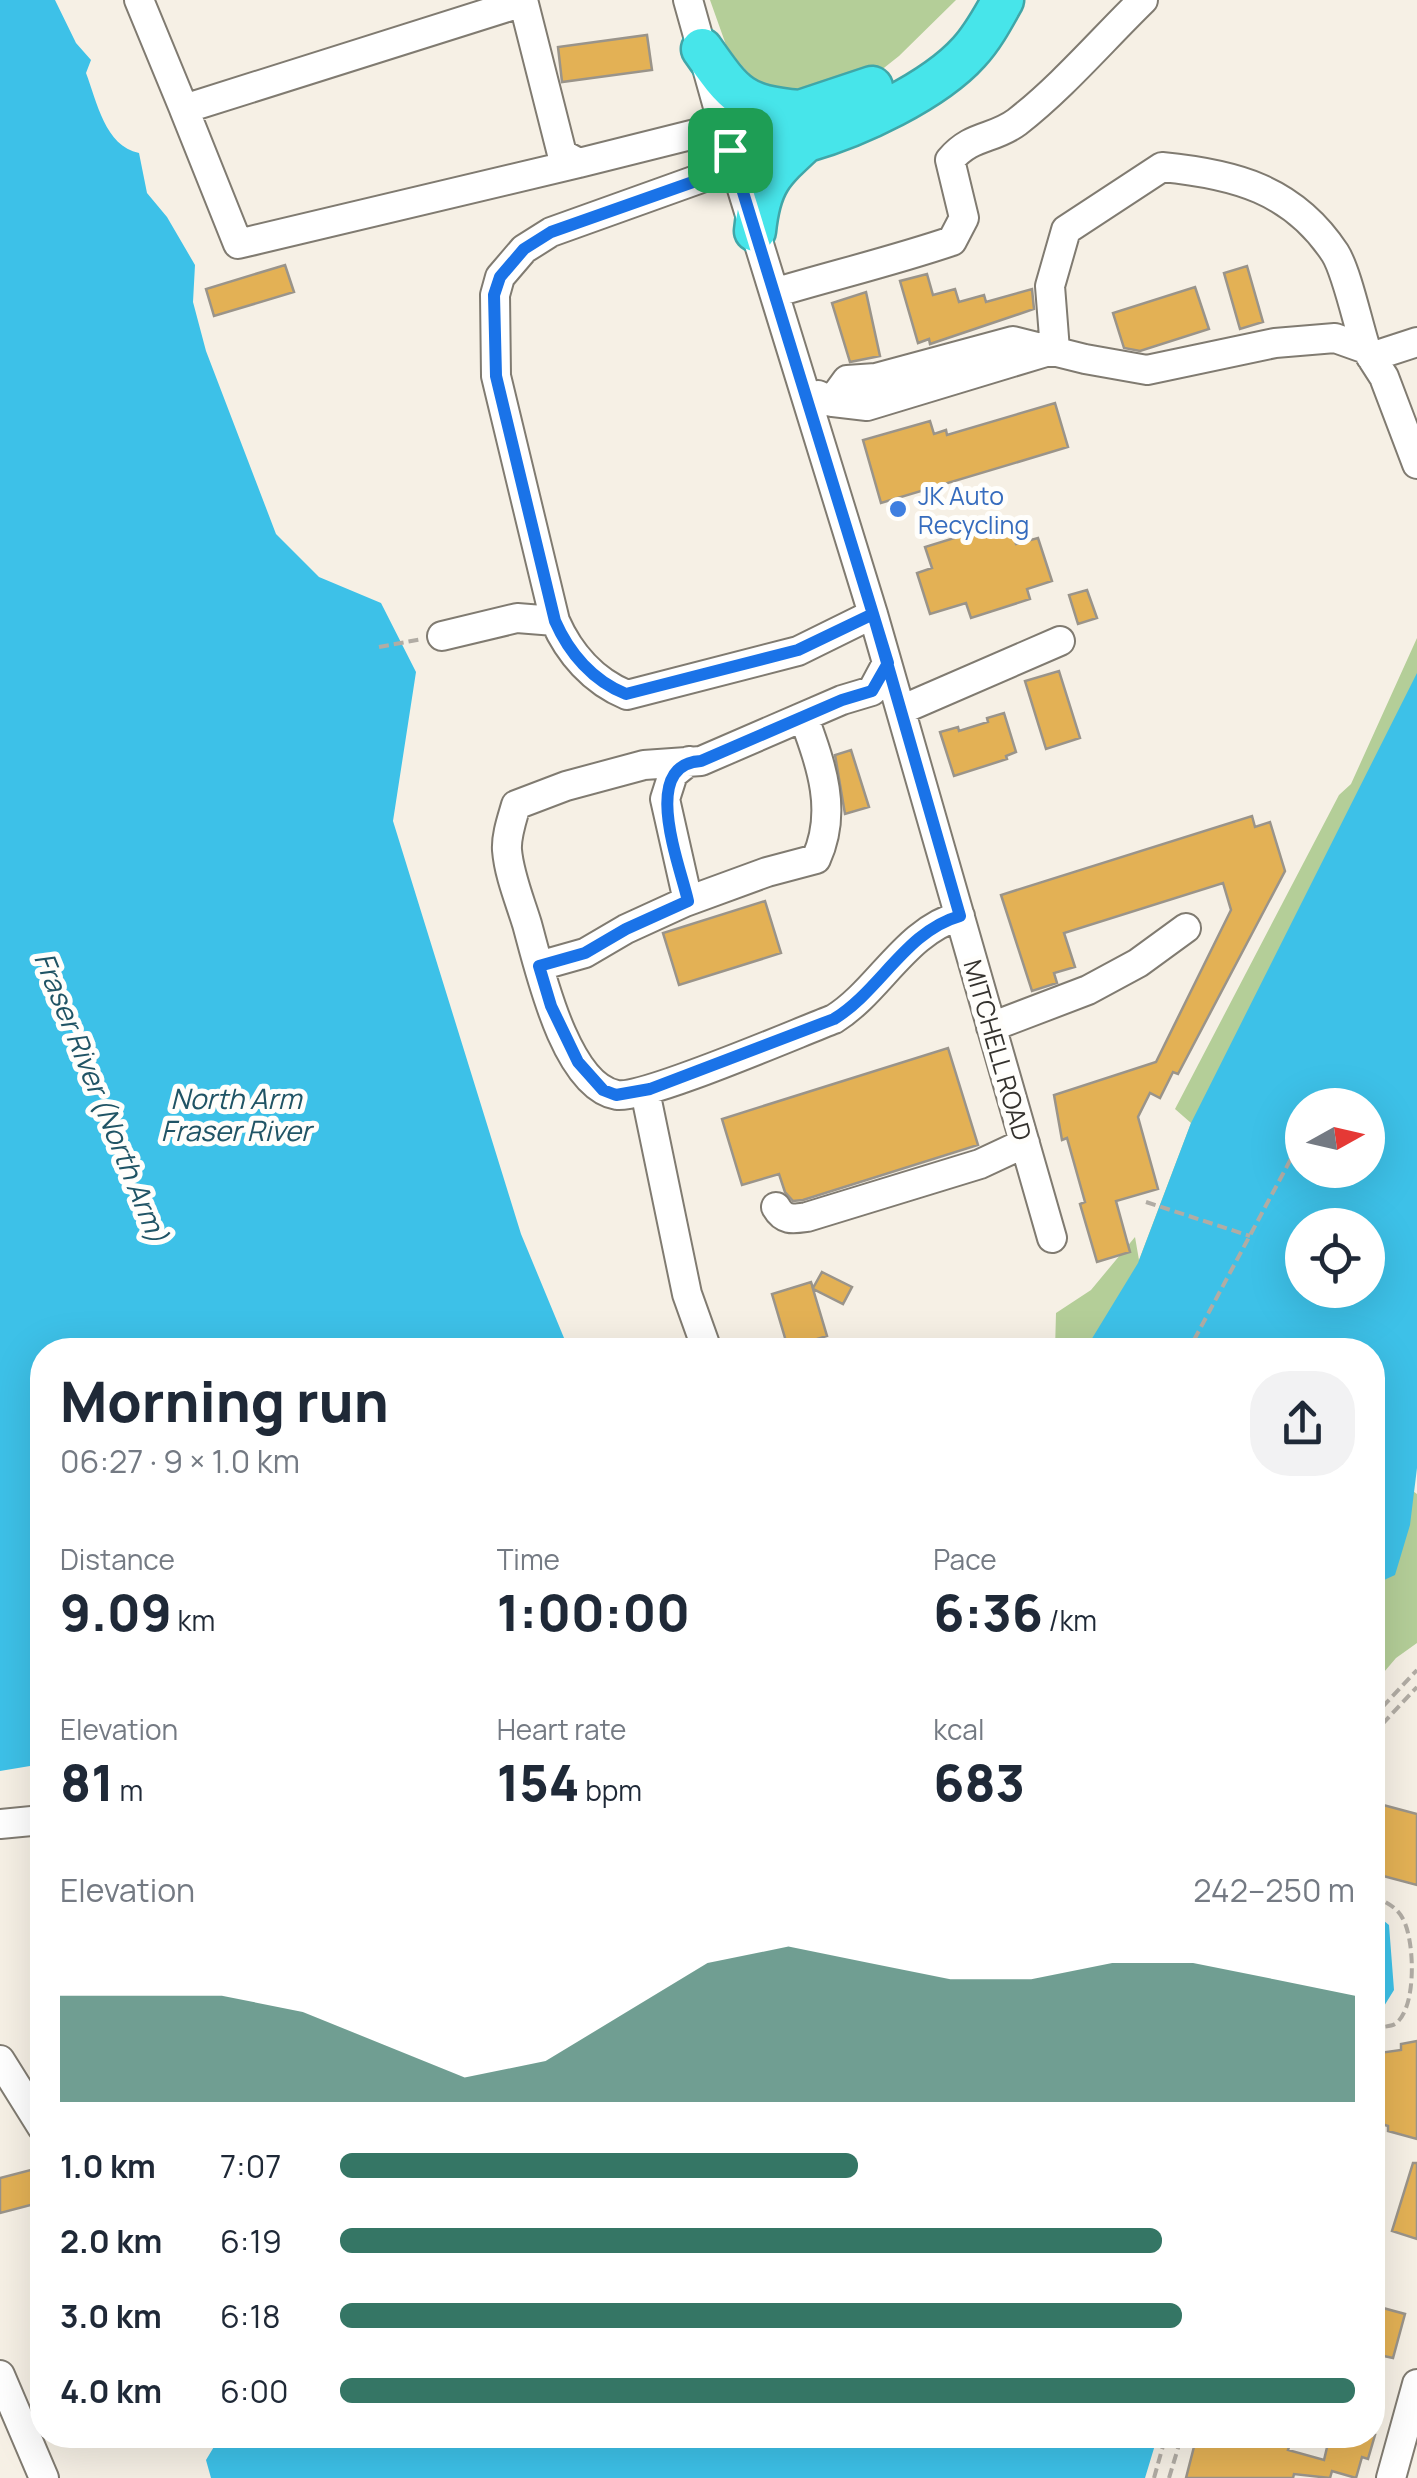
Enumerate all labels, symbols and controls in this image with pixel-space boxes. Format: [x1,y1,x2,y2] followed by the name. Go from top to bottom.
[688,108,773,193] pin
[703,123,758,178] icon: arrive
[918,478,1029,542] place label: JK Auto Recycling
[887,498,909,520] marker: JK Auto Recycling
[26,946,178,1248] water label: Fraser River (North Arm)
[956,956,1040,1144] street label: MITCHELL ROAD
[161,1079,315,1149] water label: North Arm Fraser River
[1285,1088,1385,1188] north arrow
[1285,1088,1385,1308] map controls
[1285,1208,1385,1308] button: locate
[60,1363,389,1439] text: Morning run
[1250,1371,1355,1476] button: share
[60,1439,300,1483] text: 06:27 · 9 × 1.0 km
[60,1540,175,1578] text: Distance
[497,1540,560,1578] text: Time
[933,1540,997,1578] text: Pace
[60,1578,172,1646] text: 9.09
[497,1578,690,1646] text: 1:00:00
[933,1578,1043,1646] text: 6:36
[172,1601,215,1639] text: km
[1043,1601,1097,1639] text: /km
[60,1710,178,1748] text: Elevation
[497,1710,626,1748] text: Heart rate
[933,1710,984,1748] text: kcal
[60,1748,114,1816] text: 81
[497,1748,580,1816] text: 154
[933,1748,1025,1816] text: 683
[114,1771,143,1809] text: m
[580,1771,642,1809] text: bpm
[60,1868,195,1912] text: Elevation
[1193,1868,1355,1912] text: 242–250 m
[60,2144,156,2188] text: 1.0 km
[220,2144,281,2188] text: 7:07
[60,2219,162,2263] text: 2.0 km
[220,2219,282,2263] text: 6:19
[60,2294,162,2338] text: 3.0 km
[220,2294,280,2338] text: 6:18
[60,2369,162,2413] text: 4.0 km
[220,2369,288,2413] text: 6:00

